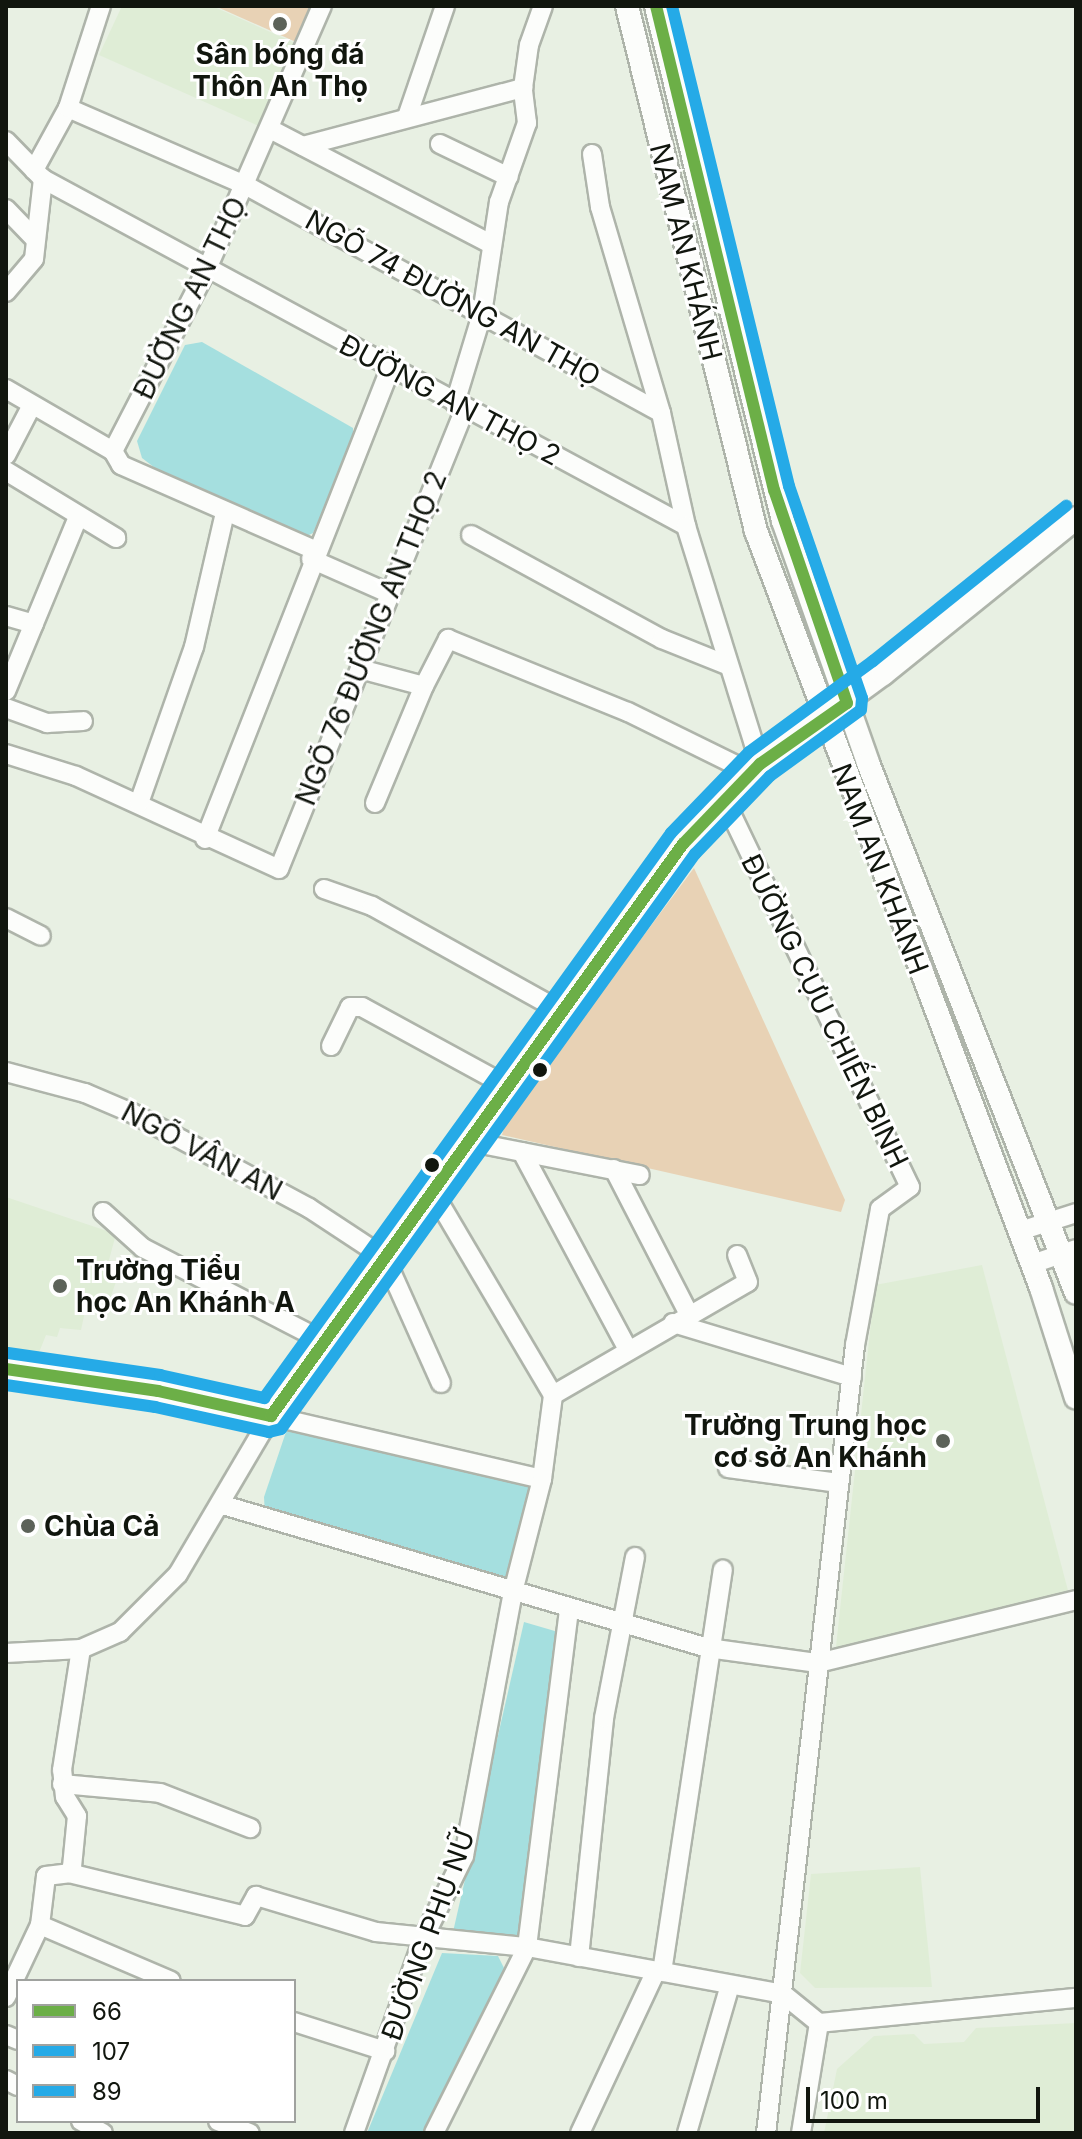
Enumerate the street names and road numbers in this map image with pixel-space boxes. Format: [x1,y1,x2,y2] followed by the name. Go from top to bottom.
[643,140,729,364] street label: NAM AN KHÁNH
[127,191,253,405] street label: ĐƯỜNG AN THỌ
[300,203,606,393] street label: NGÕ 74 ĐƯỜNG AN THỌ
[334,327,566,473] street label: ĐƯỜNG AN THỌ 2
[288,466,454,810] street label: NGÕ 76 ĐƯỜNG AN THỌ 2
[824,759,936,979] street label: NAM AN KHÁNH
[734,849,916,1173] street label: ĐƯỜNG CỰU CHIẾN BINH
[116,1095,288,1207] street label: NGÕ VÂN AN
[374,1825,482,2045] street label: ĐƯỜNG PHỤ NỮ

